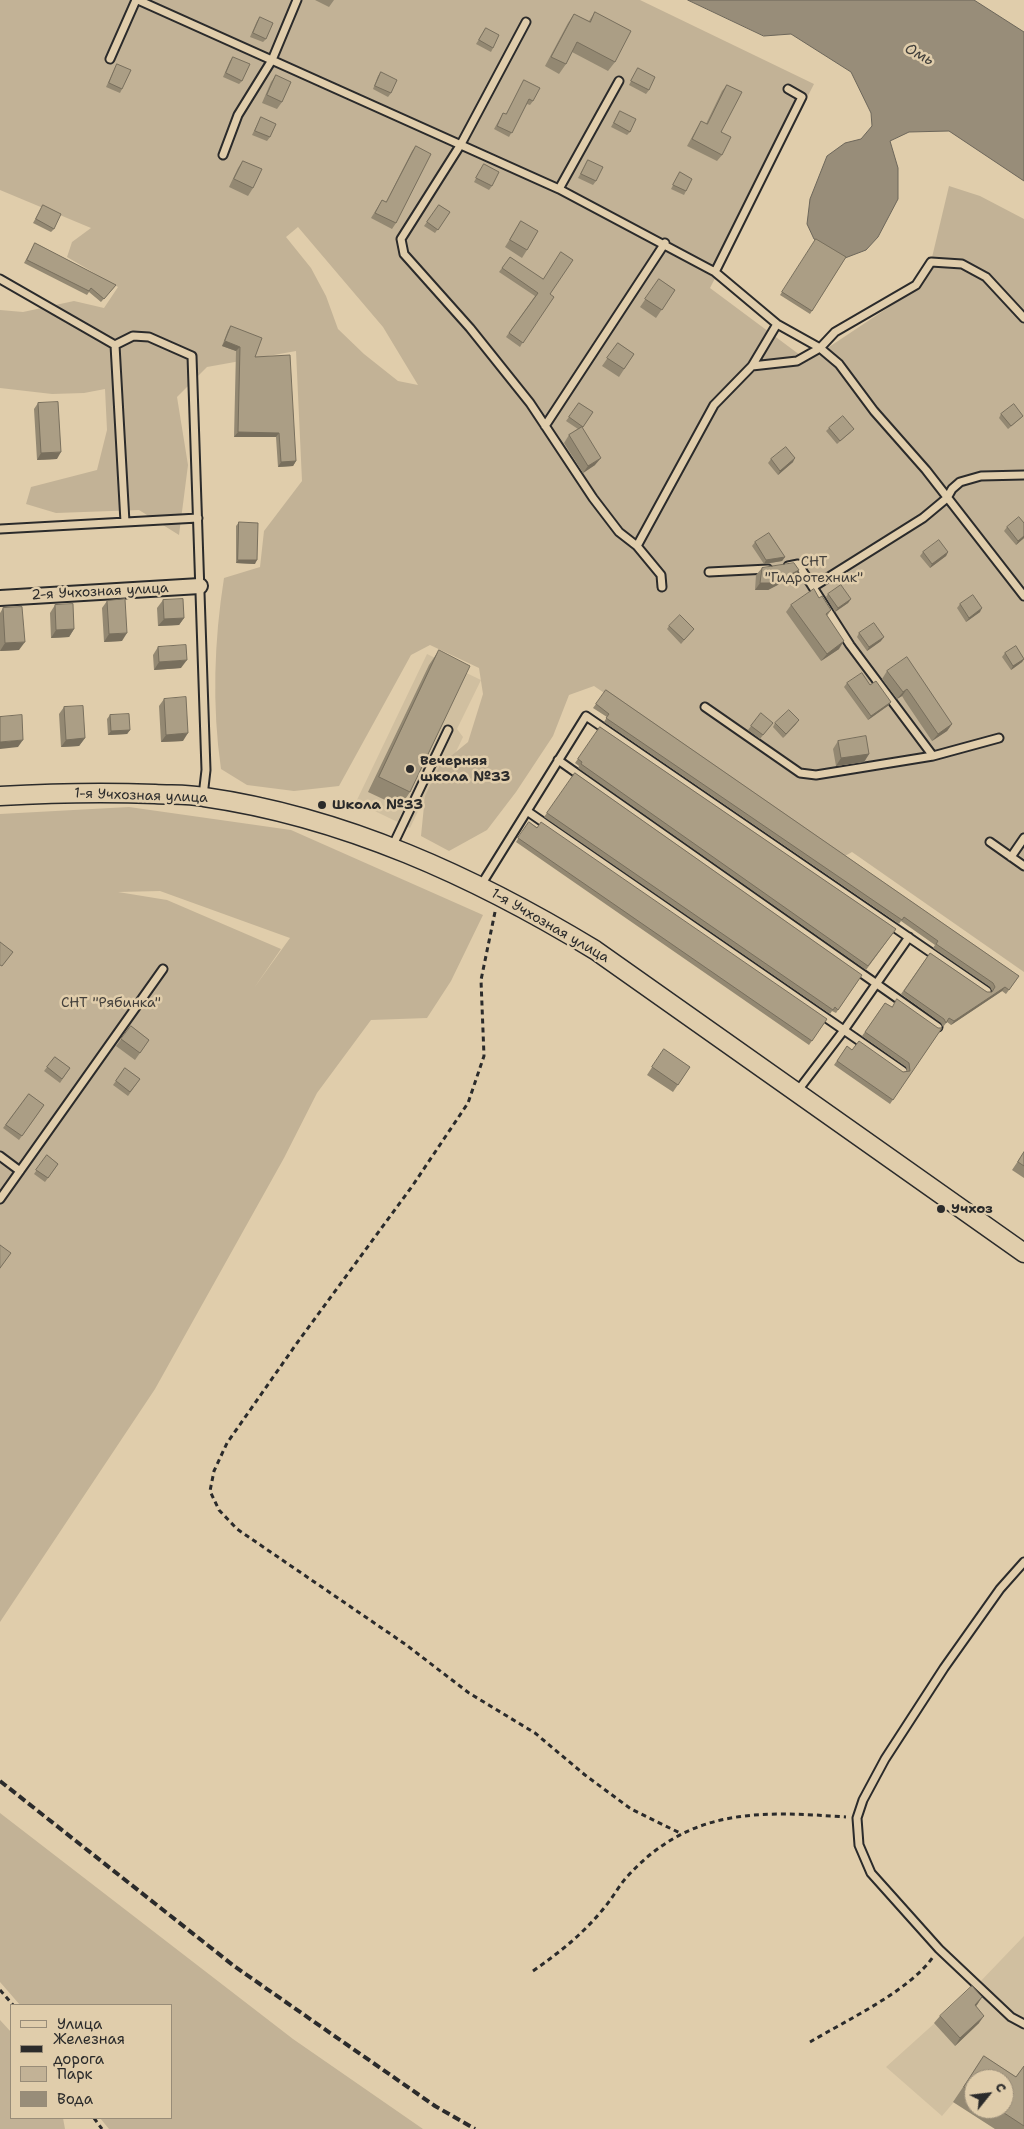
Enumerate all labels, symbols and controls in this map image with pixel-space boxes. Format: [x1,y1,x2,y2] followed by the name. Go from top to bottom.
[901,40,937,70] water label: Омь
[765,554,863,586] park label: СНТ "Гидротехник"
[31,580,169,604] street label: 2-я Учхозная улица
[420,753,510,786] place label: Вечерняя школа №33
[404,763,416,775] marker: Вечерняя школа №33
[74,785,208,807] street label: 1-я Учхозная улица
[332,797,423,813] place label: Школа №33
[316,799,328,811] marker: Школа №33
[488,885,612,967] street label: 1-я Учхозная улица
[61,995,161,1011] park label: СНТ "Рябинка"
[951,1201,993,1217] place label: Учхоз
[935,1203,947,1215] marker: Учхоз
[10,2004,172,2119] legend
[57,2014,102,2034] text: Улица
[53,2029,125,2069] text: Железная дорога
[57,2064,93,2084] text: Парк
[964,2069,1014,2119] north arrow
[991,2079,1011,2095] text: С
[57,2089,93,2109] text: Вода

